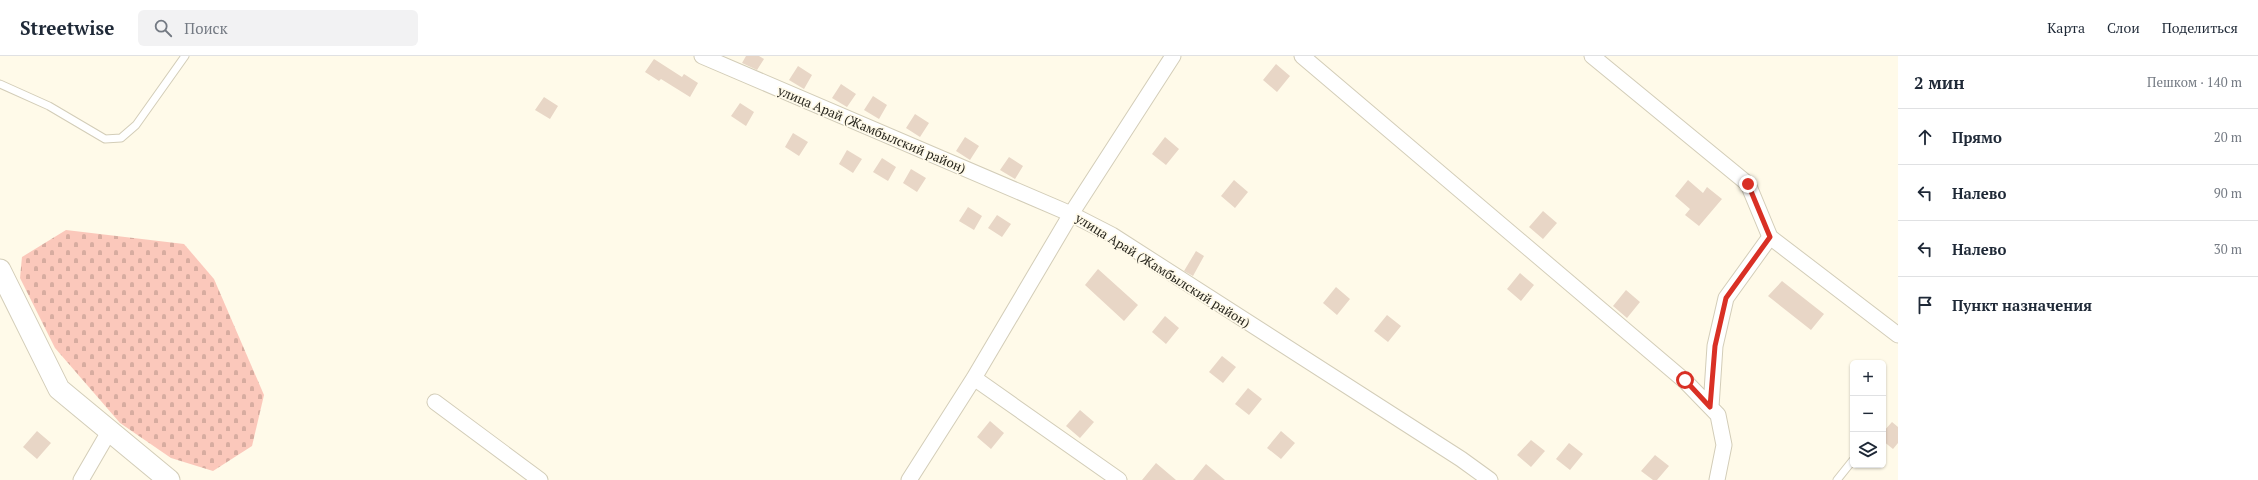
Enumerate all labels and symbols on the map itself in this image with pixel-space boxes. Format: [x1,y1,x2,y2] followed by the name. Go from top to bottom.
[774,81,969,177] street label: улица Арай (Жамбылский район)
[1739,175,1757,193] route end
[1071,208,1254,331] street label: улица Арай (Жамбылский район)
[1676,371,1694,389] route start

